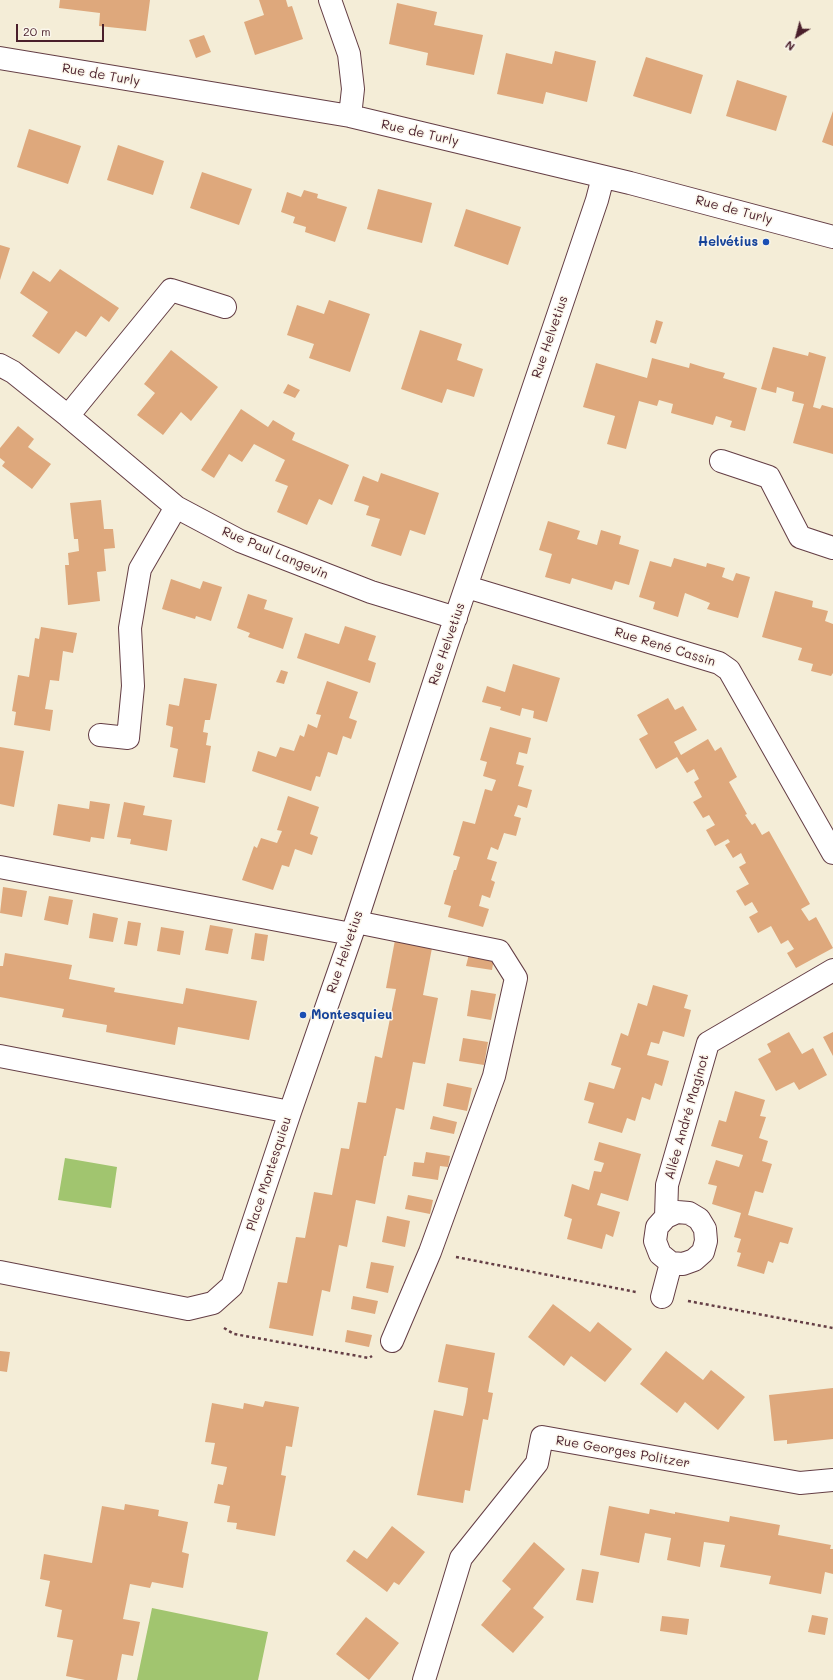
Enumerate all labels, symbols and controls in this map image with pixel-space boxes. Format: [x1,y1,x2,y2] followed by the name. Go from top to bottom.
[18,16,106,42] scale bar
[777,16,817,56] north arrow
[23,23,51,39] text: 20 m
[782,38,797,55] text: N
[61,60,141,90] street label: Rue de Turly
[380,117,460,149] street label: Rue de Turly
[694,192,774,228] street label: Rue de Turly
[698,234,758,250] place label: Helvétius
[761,237,771,247] marker: Helvétius
[529,294,571,380] street label: Rue Helvetius
[219,524,331,582] street label: Rue Paul Langevin
[426,601,468,687] street label: Rue Helvetius
[613,624,717,670] street label: Rue René Cassin
[324,909,366,995] street label: Rue Helvetius
[311,1007,392,1023] place label: Montesquieu
[298,1010,308,1020] marker: Montesquieu
[662,1053,712,1181] street label: Allée André Maginot
[243,1115,295,1233] street label: Place Montesquieu
[555,1433,691,1471] street label: Rue Georges Politzer

